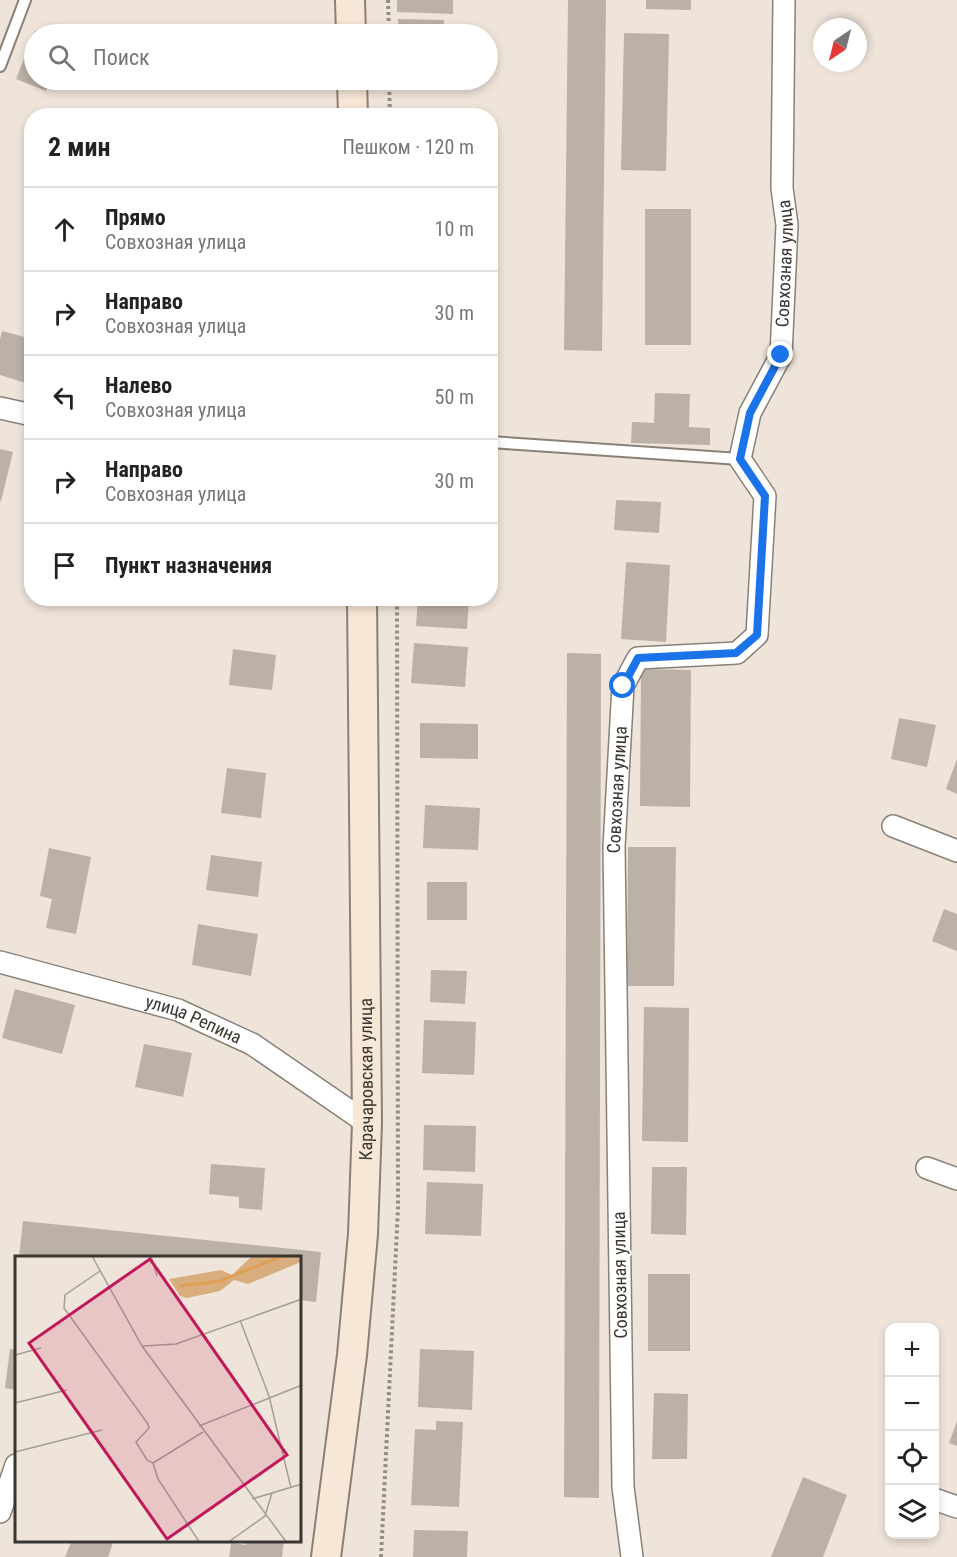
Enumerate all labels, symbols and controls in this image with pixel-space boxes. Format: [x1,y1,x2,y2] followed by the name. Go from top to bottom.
[813,18,867,72] north arrow
[24,24,498,90] search box
[45,41,78,74] icon: search
[93,45,150,70] text: Поиск
[48,132,110,162] text: 2 мин
[342,135,474,159] text: Пешком · 120 m
[771,199,797,328] street label: Совхозная улица
[105,205,166,230] text: Прямо
[48,213,81,246] icon: ahead
[435,217,474,241] text: 10 m
[105,230,246,254] text: Совхозная улица
[105,289,183,314] text: Направо
[48,297,81,330] icon: right
[435,301,474,325] text: 30 m
[105,314,246,338] text: Совхозная улица
[767,341,793,367] route end
[105,373,172,398] text: Налево
[48,381,81,414] icon: left
[435,385,474,409] text: 50 m
[105,398,246,422] text: Совхозная улица
[105,457,183,482] text: Направо
[48,465,81,498] icon: right
[435,469,474,493] text: 30 m
[105,482,246,506] text: Совхозная улица
[48,549,81,582] icon: arrive
[105,553,272,578] text: Пункт назначения
[609,672,635,698] route start
[603,726,631,853] street label: Совхозная улица
[143,991,245,1048] street label: улица Репина
[355,998,377,1161] street label: Карачаровская улица
[608,1211,631,1339] street label: Совхозная улица
[15,1256,302,1542] inset map
[885,1323,939,1539] map controls
[885,1323,939,1377] button: +
[885,1377,939,1431] button: −
[885,1431,939,1485] button: locate
[885,1485,939,1539] button: layers

